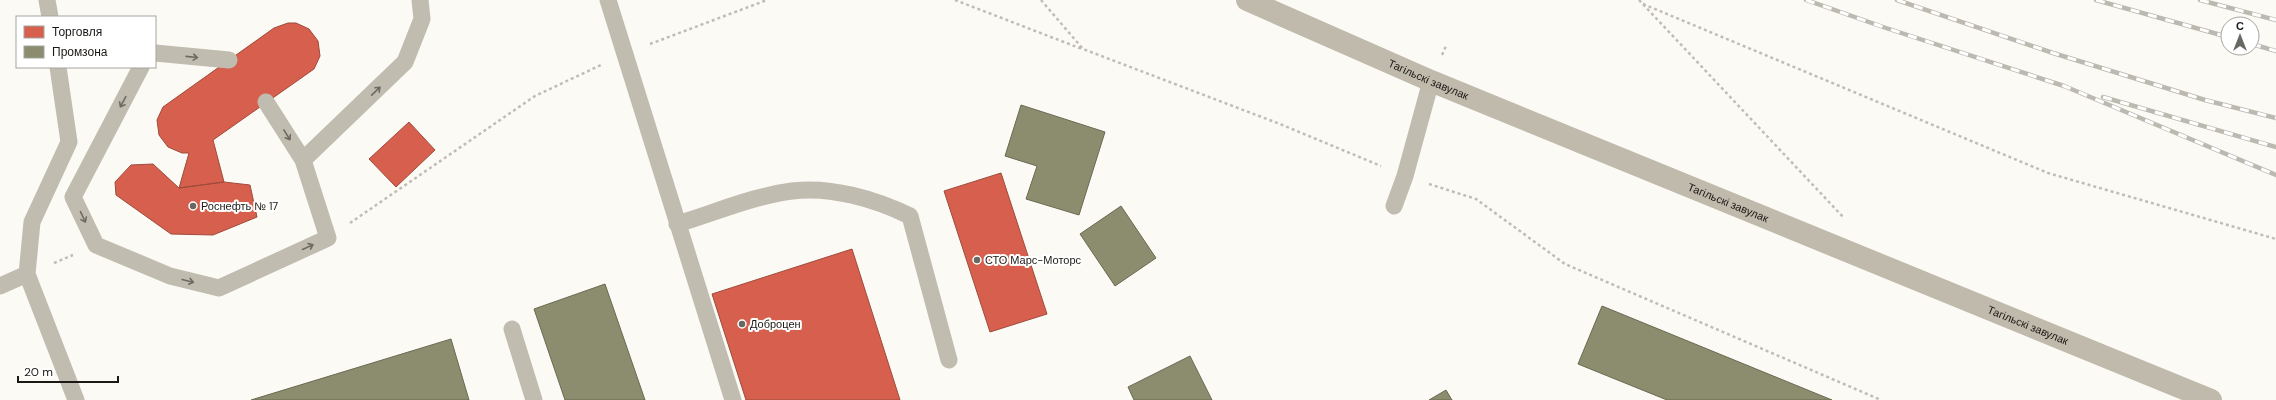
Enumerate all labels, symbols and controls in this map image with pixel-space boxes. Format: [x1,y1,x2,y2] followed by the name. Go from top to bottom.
[16,16,156,68] legend
[2220,16,2260,56] north arrow
[2236,19,2244,33] text: С
[52,24,102,40] text: Торговля
[52,44,108,60] text: Промзона
[185,53,198,60] one-way arrow
[1386,56,1471,103] street label: Тагільскі завулак
[371,86,381,96] one-way arrow
[119,95,127,107] one-way arrow
[283,130,291,141] one-way arrow
[1686,180,1771,225] street label: Тагільскі завулак
[201,199,278,213] place label: Роснефть № 17
[188,201,198,211] marker: Роснефть № 17
[80,211,87,223] one-way arrow
[302,243,314,250] one-way arrow
[985,253,1082,267] place label: СТО Марс-Моторс
[972,255,982,265] marker: СТО Марс-Моторс
[182,277,195,285] one-way arrow
[1985,302,2071,348] street label: Тагільскі завулак
[750,317,801,331] place label: Доброцен
[737,319,747,329] marker: Доброцен
[18,358,118,384] scale bar
[24,364,53,380] text: 20 m

